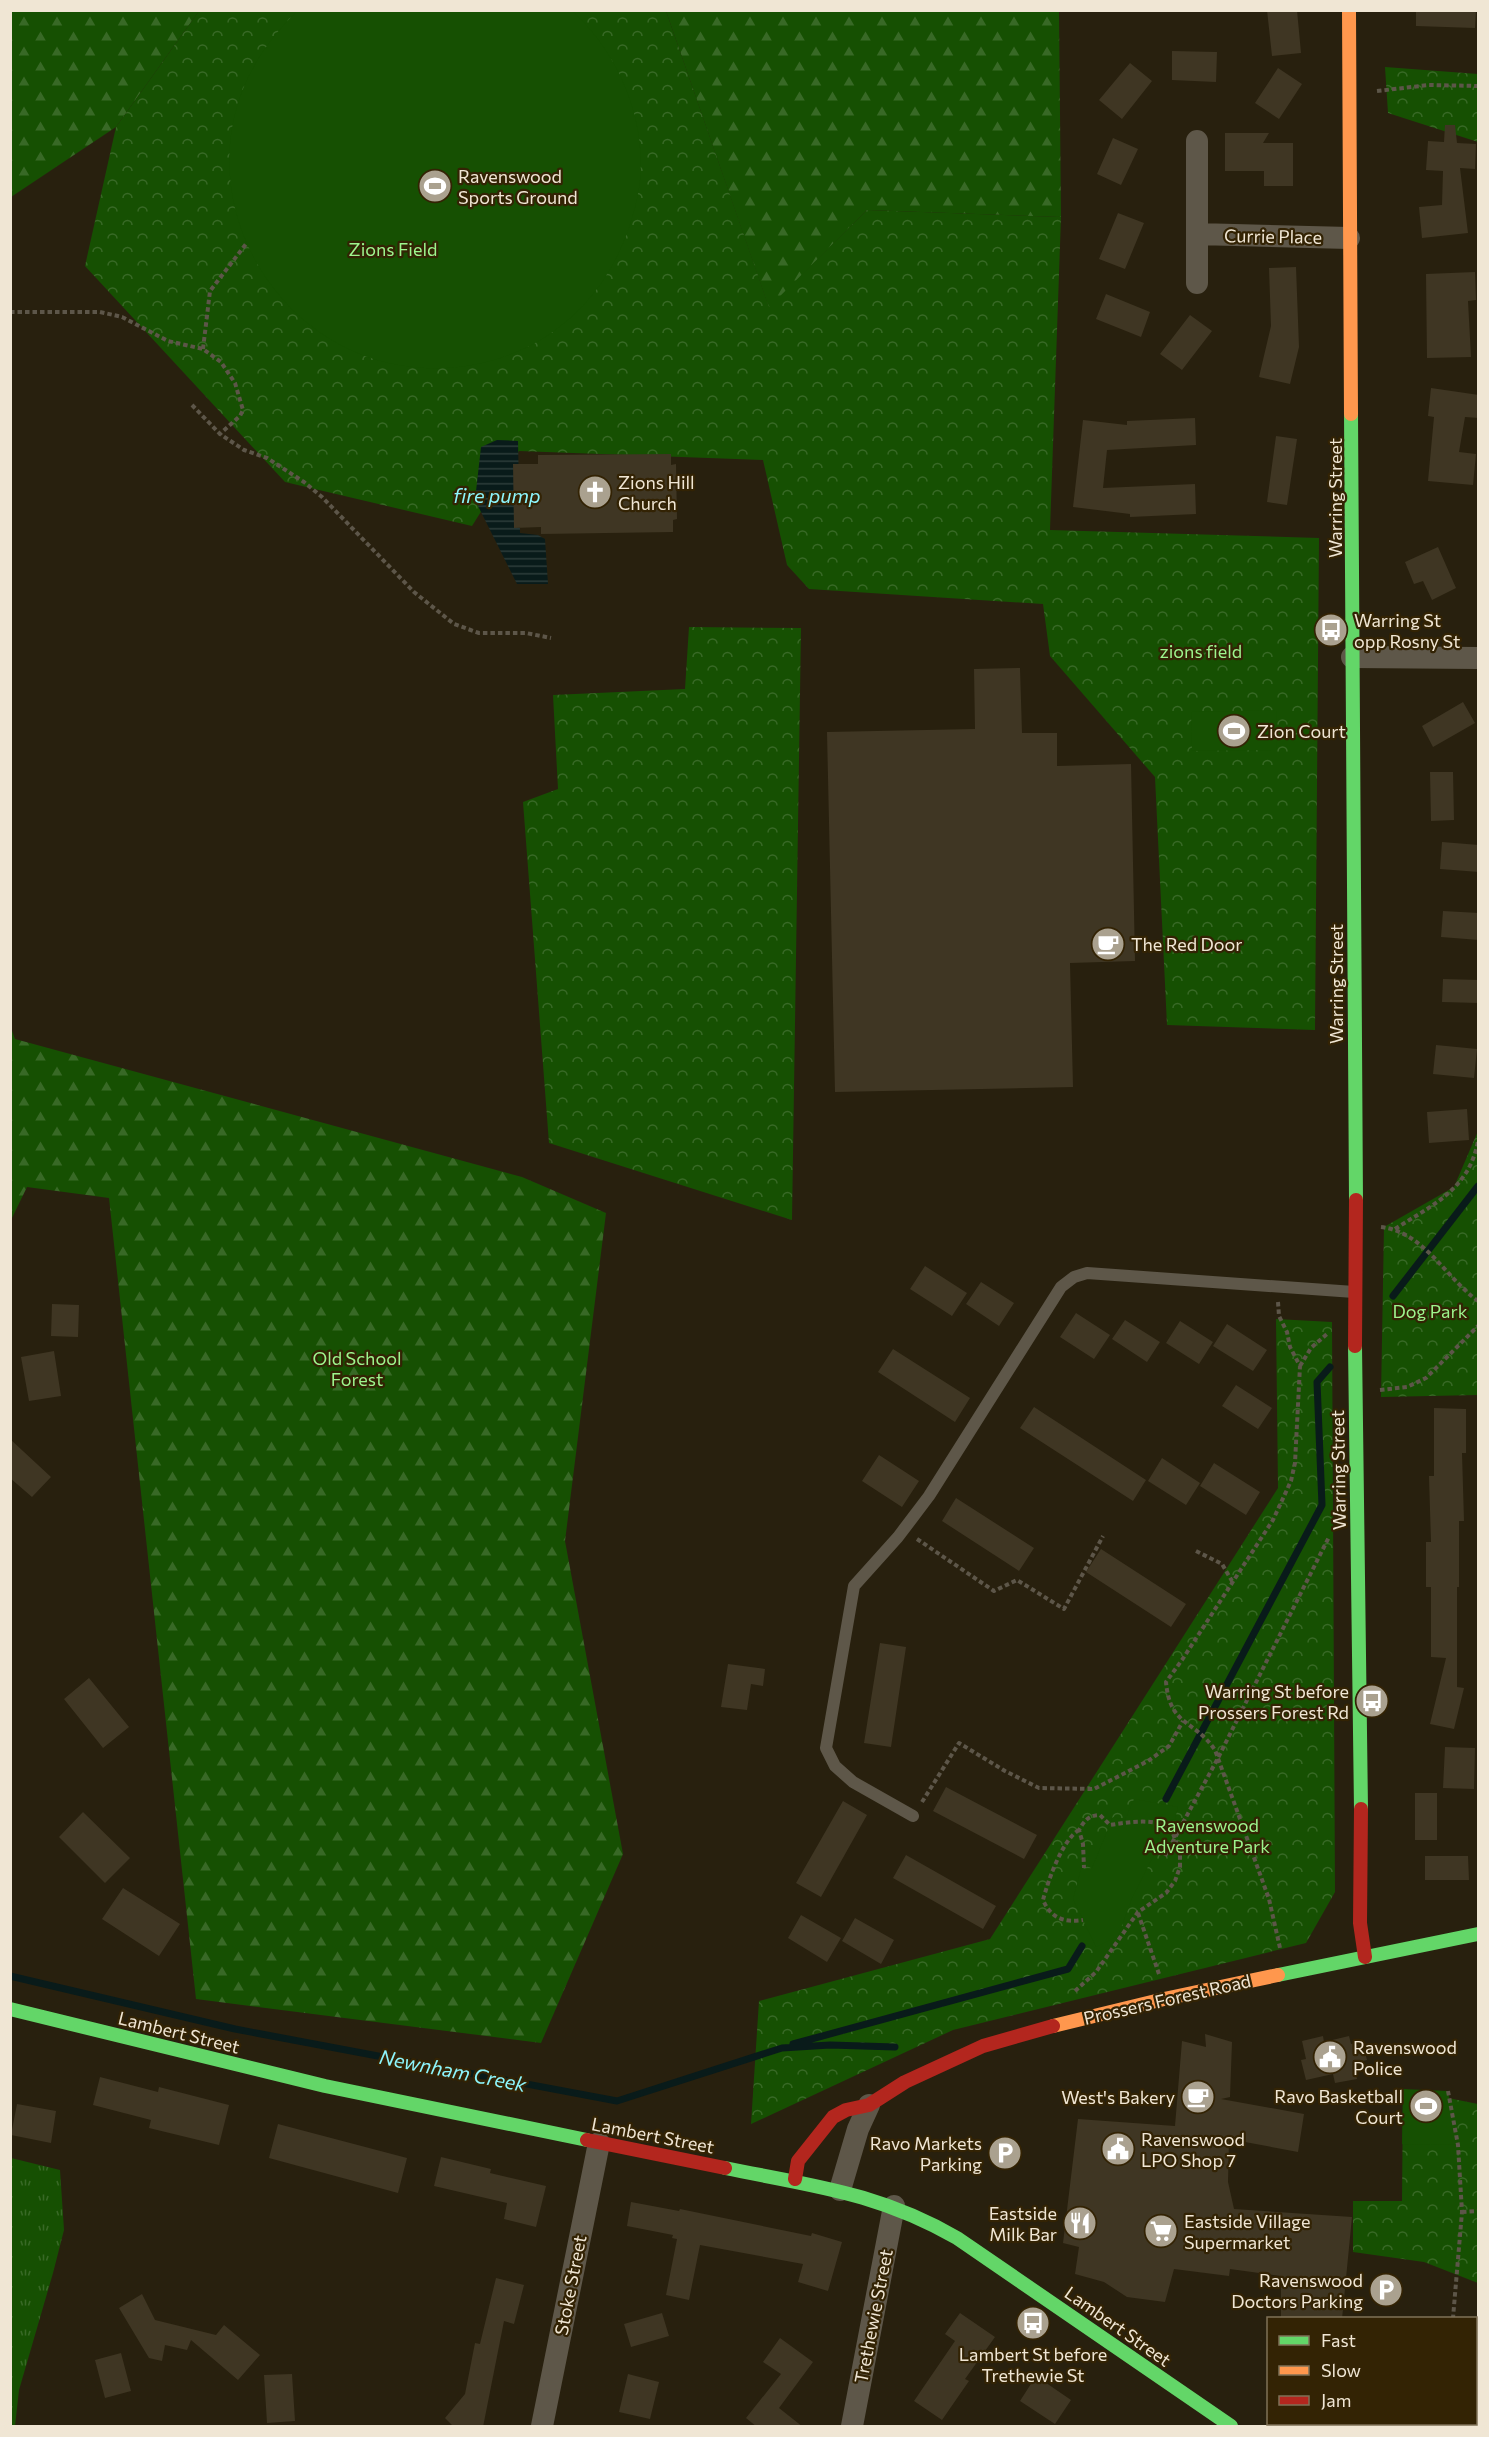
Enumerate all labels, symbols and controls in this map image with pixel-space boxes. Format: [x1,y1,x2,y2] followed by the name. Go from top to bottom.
[458,165,578,208] place label: Ravenswood Sports Ground
[417,168,453,204] sports icon: Ravenswood Sports Ground
[1224,224,1322,248] street label: Currie Place
[349,238,437,260] park label: Zions Field
[1324,438,1346,558] street label: Warring Street
[618,471,695,514] place label: Zions Hill Church
[577,474,613,510] church icon: Zions Hill Church
[453,483,541,507] water label: fire pump
[1354,609,1460,652] place label: Warring St opp Rosny St
[1313,612,1349,648] bus stop icon: Warring St opp Rosny St
[1160,640,1242,662] park label: zions field
[1216,713,1252,749] sports icon: Zion Court
[1257,720,1346,742] place label: Zion Court
[1325,924,1347,1044] street label: Warring Street
[1090,926,1126,962] cafe icon: The Red Door
[1131,933,1243,955] place label: The Red Door
[1393,1300,1468,1322] park label: Dog Park
[313,1347,401,1390] park label: Old School Forest
[1326,1410,1350,1530] street label: Warring Street
[1198,1680,1349,1723] place label: Warring St before Prossers Forest Rd
[1354,1683,1390,1719] bus stop icon: Warring St before Prossers Forest Rd
[1144,1814,1270,1857] park label: Ravenswood Adventure Park
[1081,1969,1253,2029] street label: Prossers Forest Road
[116,2006,242,2058] street label: Lambert Street
[1353,2036,1457,2079] place label: Ravenswood Police
[1312,2039,1348,2075] public building icon: Ravenswood Police
[377,2044,530,2096] water label: Newnham Creek
[1180,2079,1216,2115] cafe icon: West's Bakery
[1274,2085,1403,2128] place label: Ravo Basketball Court
[1061,2086,1175,2108] place label: West's Bakery
[1408,2088,1444,2124] sports icon: Ravo Basketball Court
[590,2112,716,2158] street label: Lambert Street
[1141,2128,1245,2171] place label: Ravenswood LPO Shop 7
[1100,2131,1136,2167] public building icon: Ravenswood LPO Shop 7
[870,2132,982,2175] place label: Ravo Markets Parking
[987,2135,1023,2171] parking icon: Ravo Markets Parking
[989,2202,1057,2245] place label: Eastside Milk Bar
[1062,2205,1098,2241] restaurant icon: Eastside Milk Bar
[1184,2210,1310,2253] place label: Eastside Village Supermarket
[1143,2213,1179,2249] supermarket icon: Eastside Village Supermarket
[550,2233,590,2337] street label: Stoke Street
[849,2247,897,2385] street label: Trethewie Street
[1231,2269,1363,2312] place label: Ravenswood Doctors Parking
[1368,2272,1404,2308] parking icon: Ravenswood Doctors Parking
[1061,2281,1175,2371] street label: Lambert Street
[1015,2305,1051,2341] bus stop icon: Lambert St before Trethewie St
[1267,2317,1477,2425] legend
[1321,2329,1356,2351] text: Fast
[959,2343,1107,2386] place label: Lambert St before Trethewie St
[1321,2359,1361,2381] text: Slow
[1321,2389,1351,2411] text: Jam

